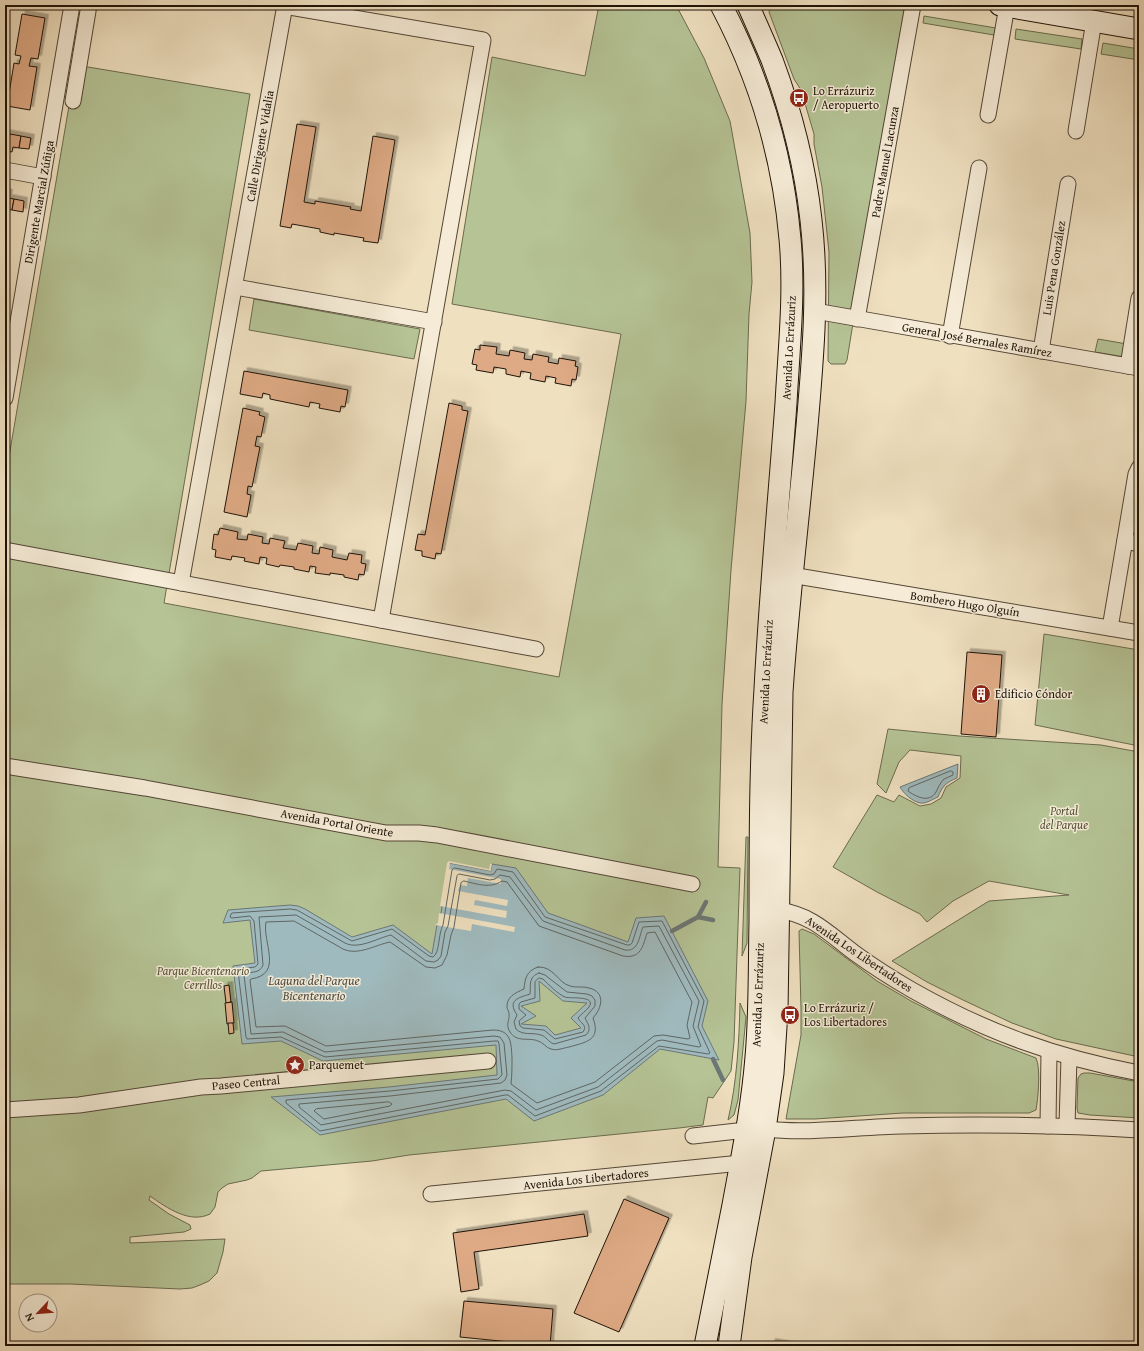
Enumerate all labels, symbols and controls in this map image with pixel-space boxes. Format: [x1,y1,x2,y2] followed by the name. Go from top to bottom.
[813,82,879,113] place label: Lo Errázuriz / Aeropuerto
[788,87,810,109] bus stop icon: Lo Errázuriz / Aeropuerto
[241,89,278,203] street label: Calle Dirigente Vidalia
[866,105,903,219] street label: Padre Manuel Lacunza
[19,139,58,265] street label: Dirigente Marcial Zúñiga
[1038,219,1069,316] street label: Luis Pena González
[777,295,800,401] street label: Avenida Lo Errázuriz
[901,318,1053,361] street label: General José Bernales Ramírez
[909,586,1021,621] street label: Bombero Hugo Olguín
[754,619,777,725] street label: Avenida Lo Errázuriz
[970,683,992,705] building icon: Edificio Cóndor
[995,685,1072,702] place label: Edificio Cóndor
[1040,802,1088,833] park label: Portal del Parque
[279,804,395,841] street label: Avenida Portal Oriente
[802,911,916,996] street label: Avenida Los Libertadores
[747,943,768,1047] street label: Avenida Lo Errázuriz
[156,962,249,993] park label: Parque Bicentenario Cerrillos
[267,971,360,1005] water label: Laguna del Parque Bicentenario
[804,999,887,1030] place label: Lo Errázuriz / Los Libertadores
[779,1004,801,1026] bus stop icon: Lo Errázuriz / Los Libertadores
[284,1054,306,1076] place icon: Parquemet
[309,1056,365,1073] place label: Parquemet
[211,1071,281,1094] street label: Paseo Central
[522,1163,650,1194] street label: Avenida Los Libertadores
[18,1293,58,1333] north arrow
[20,1310,38,1324] text: N

